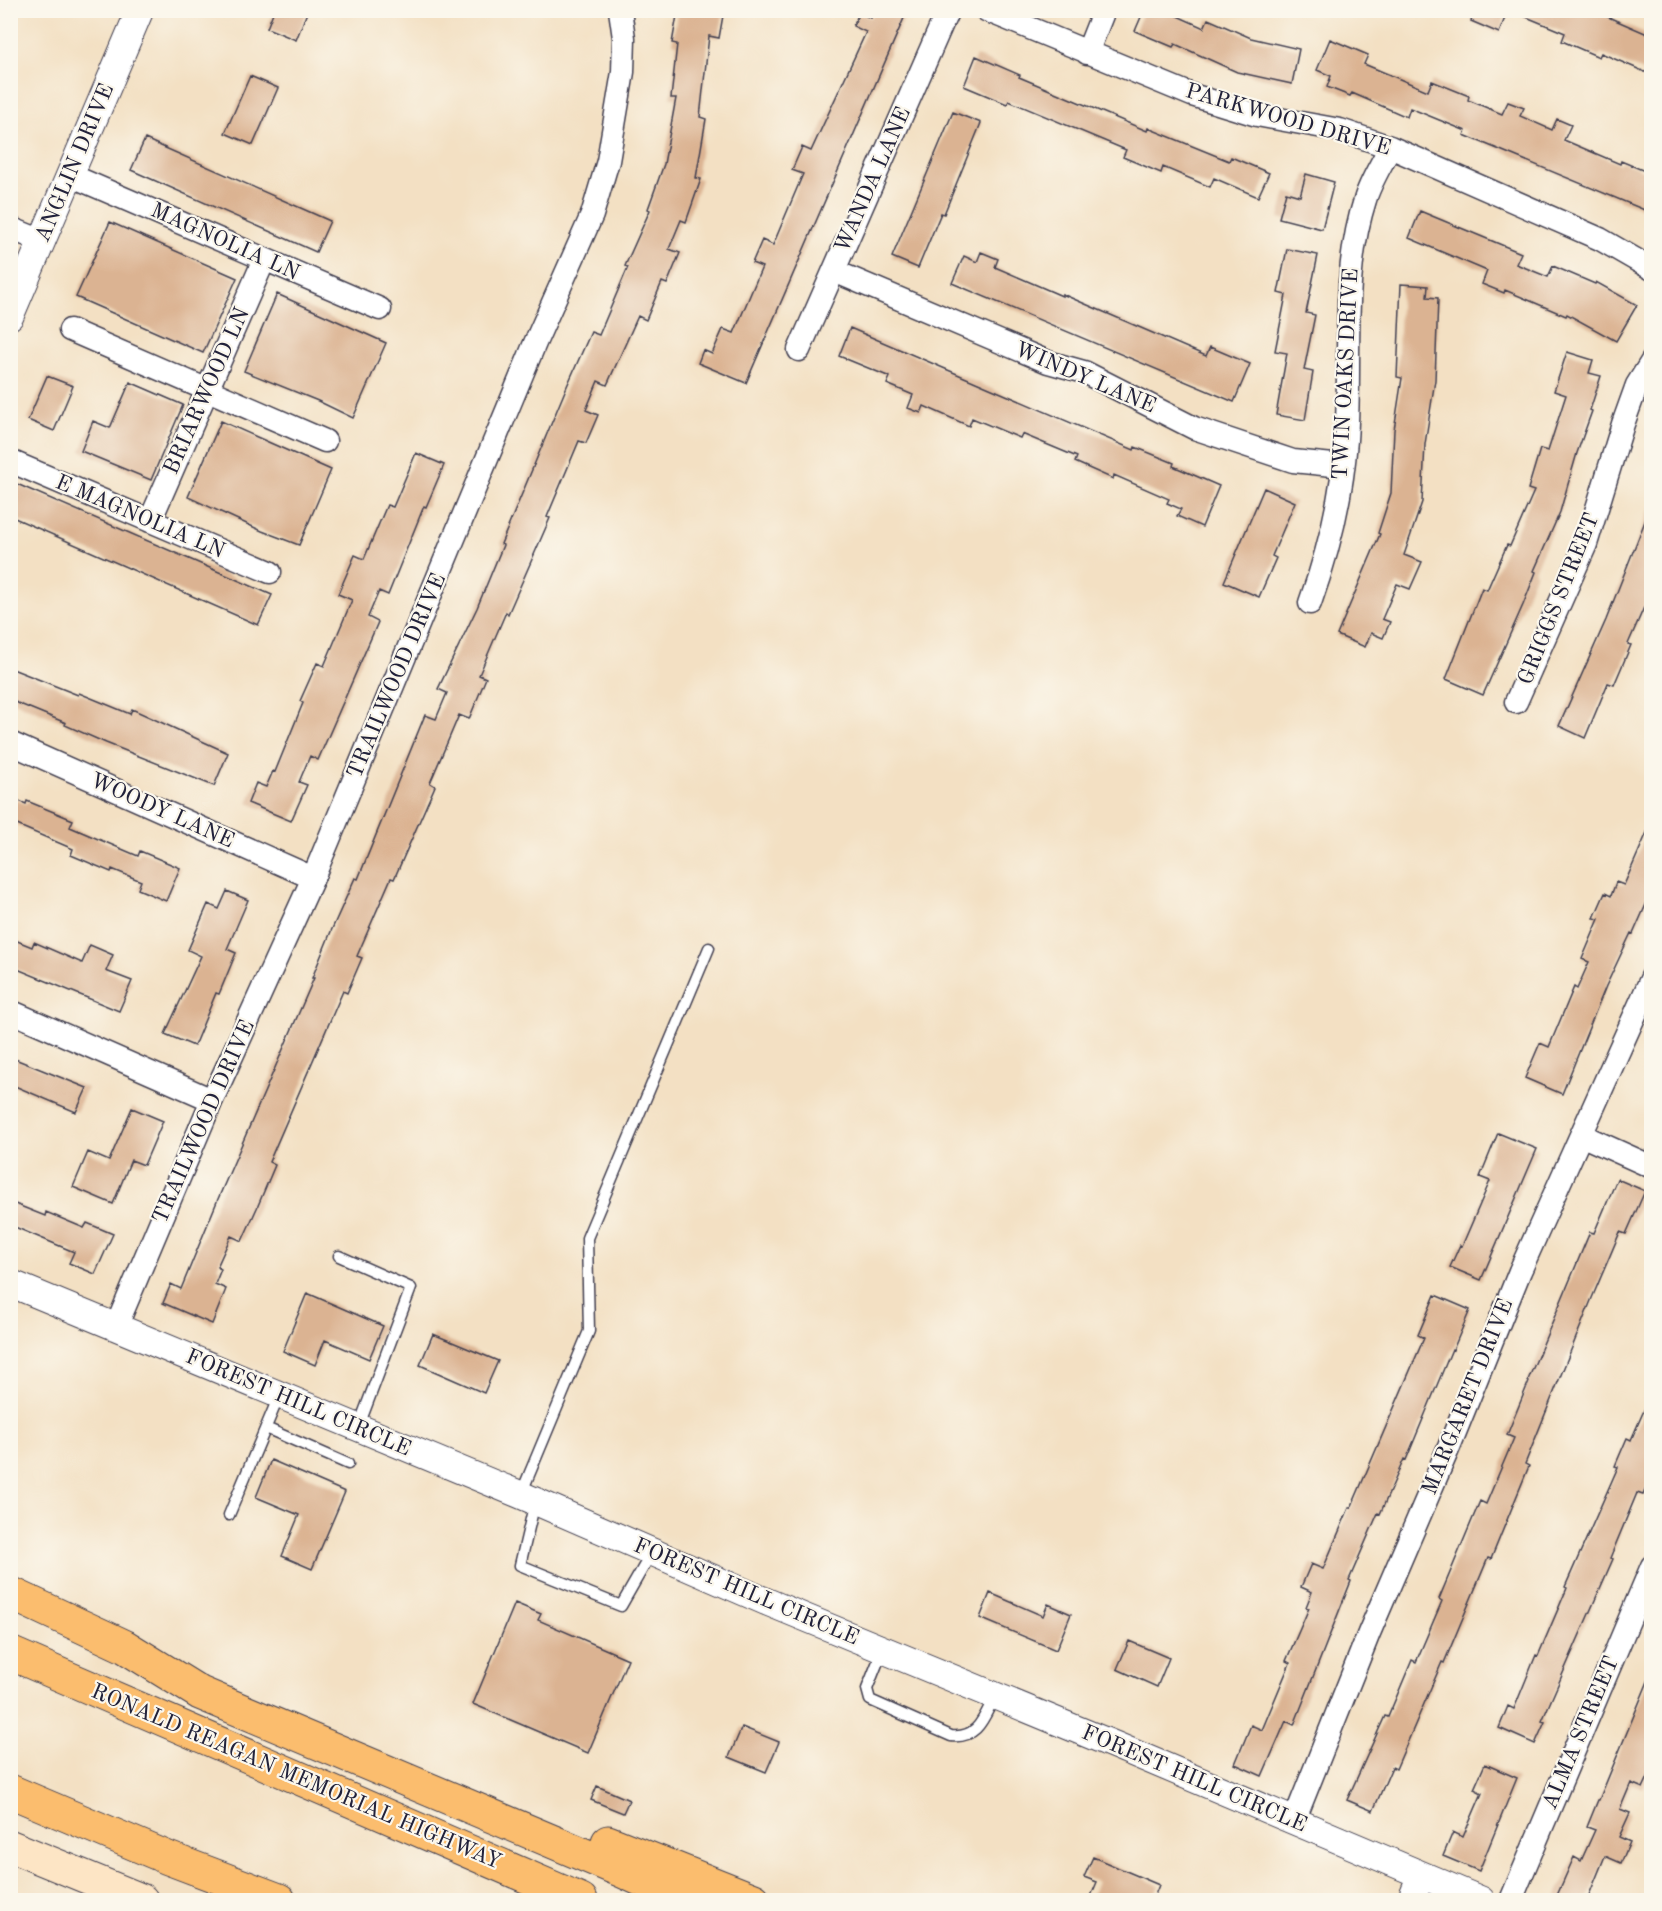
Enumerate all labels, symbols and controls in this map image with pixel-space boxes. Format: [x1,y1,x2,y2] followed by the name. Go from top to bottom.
[1183,80,1393,160] street label: PARKWOOD DRIVE
[32,81,118,245] street label: ANGLIN DRIVE
[831,104,915,256] street label: WANDA LANE
[147,199,303,285] street label: MAGNOLIA LN
[1329,268,1363,480] street label: TWIN OAKS DRIVE
[160,304,254,478] street label: BRIARWOOD LN
[1011,338,1159,418] street label: WINDY LANE
[52,471,228,563] street label: E MAGNOLIA LN
[1515,510,1603,688] street label: GRIGGS STREET
[344,570,450,782] street label: TRAILWOOD DRIVE
[87,769,237,853] street label: WOODY LANE
[149,1017,259,1227] street label: TRAILWOOD DRIVE
[1419,1296,1517,1498] street label: MARGARET DRIVE
[182,1346,414,1460] street label: FOREST HILL CIRCLE
[630,1535,862,1649] street label: FOREST HILL CIRCLE
[1539,1653,1623,1813] street label: ALMA STREET
[88,1680,504,1874] street label: RONALD REAGAN MEMORIAL HIGHWAY
[1078,1722,1310,1836] street label: FOREST HILL CIRCLE

